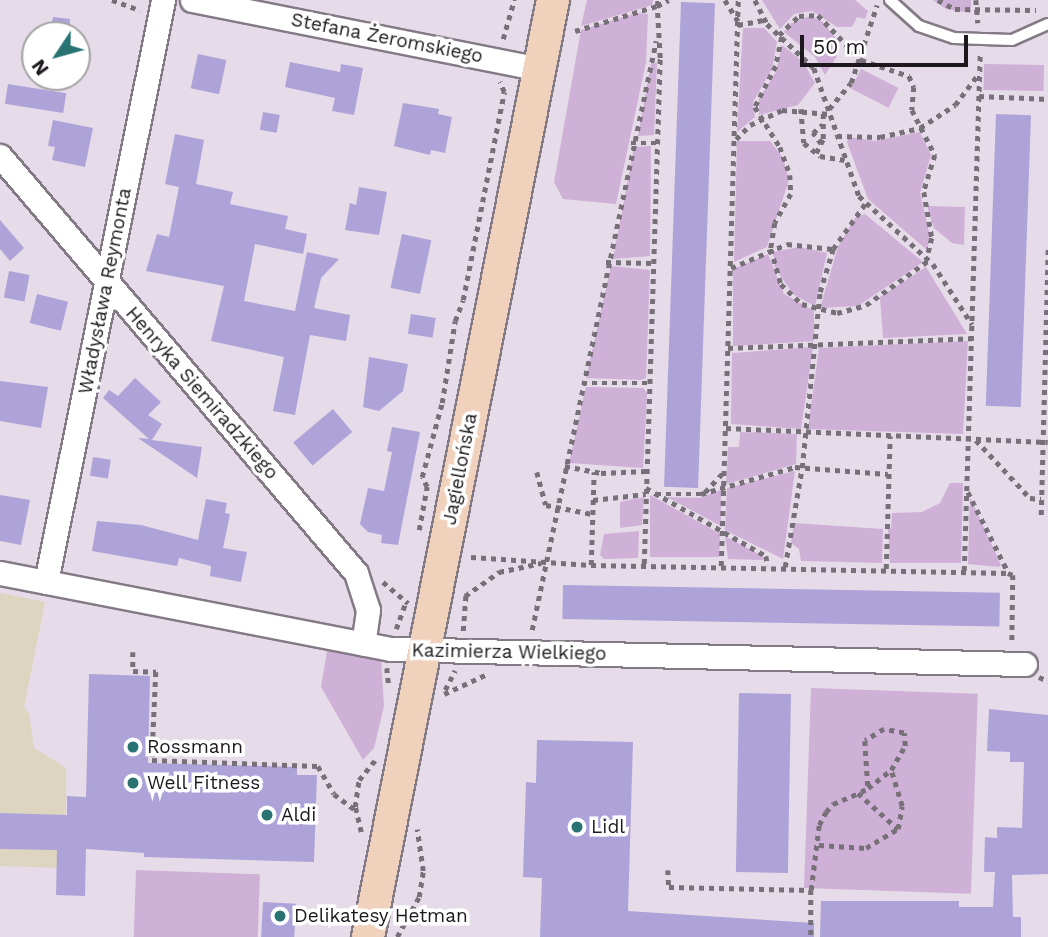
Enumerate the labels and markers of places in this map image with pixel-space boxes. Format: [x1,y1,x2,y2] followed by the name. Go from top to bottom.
[147,736,243,758] place label: Rossmann
[125,739,141,755] marker: Rossmann
[147,772,261,794] place label: Well Fitness
[125,775,141,791] marker: Well Fitness
[281,804,316,826] place label: Aldi
[259,807,275,823] marker: Aldi
[591,816,625,838] place label: Lidl
[569,819,585,835] marker: Lidl
[294,905,468,927] place label: Delikatesy Hetman
[272,908,288,924] marker: Delikatesy Hetman

